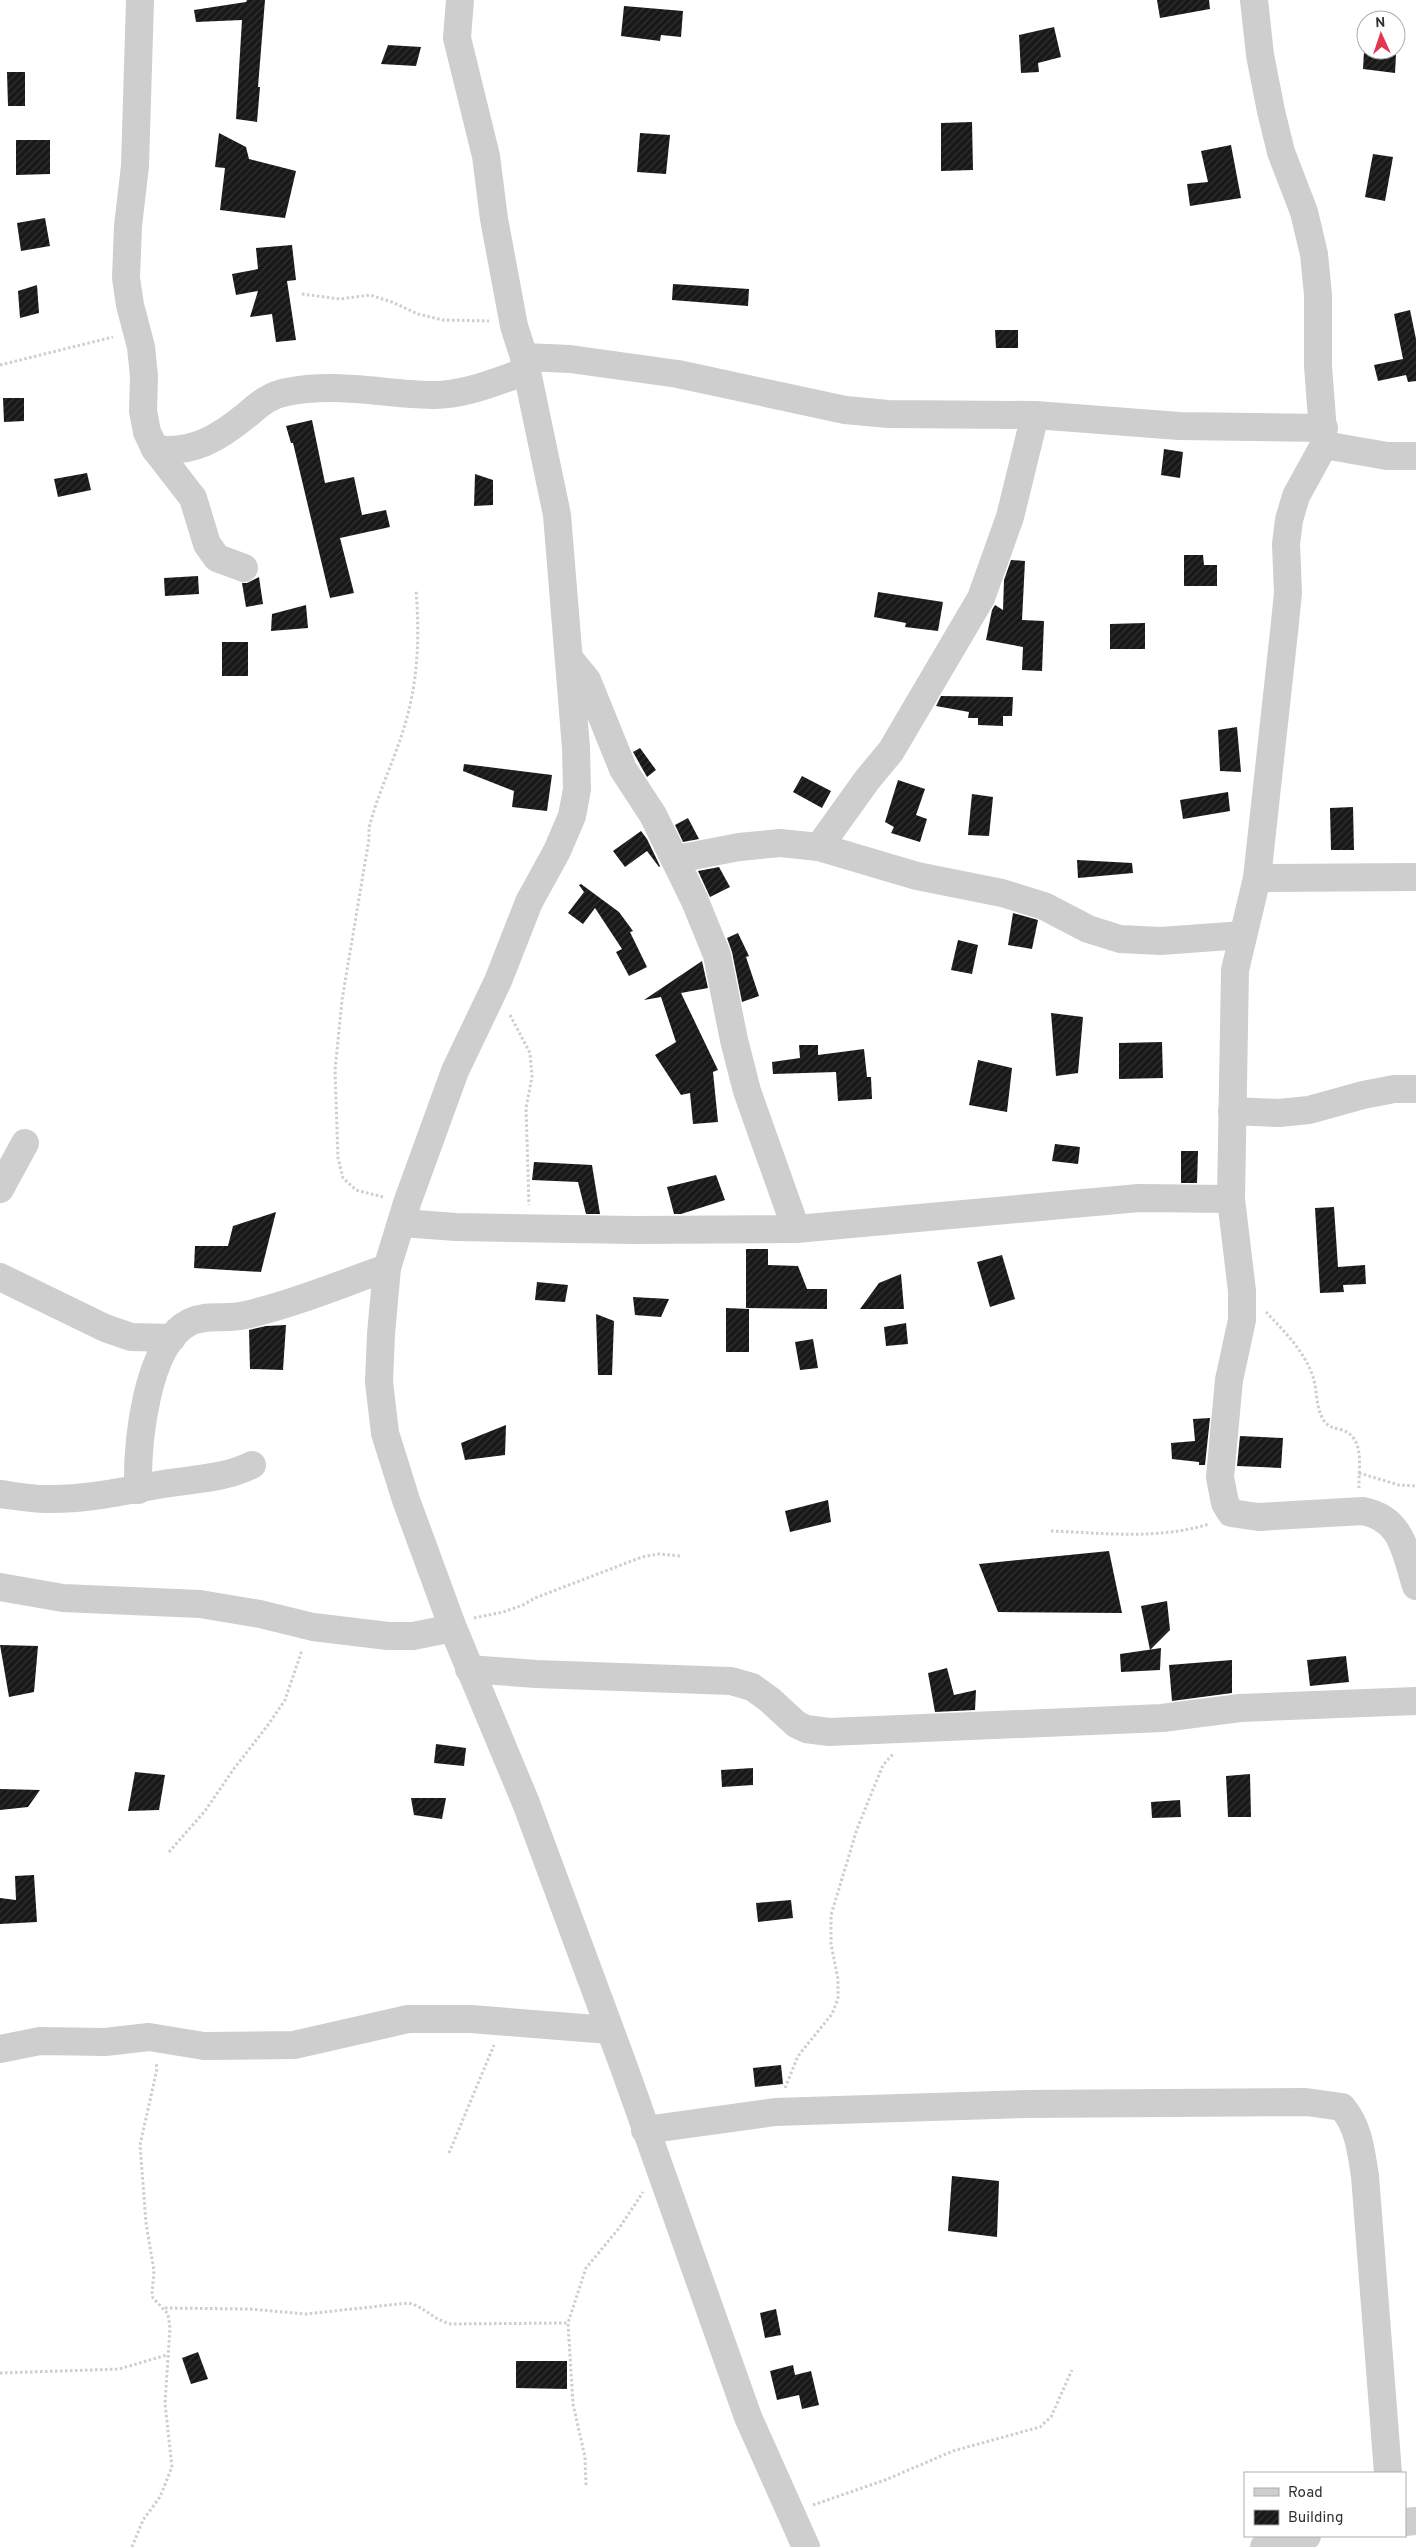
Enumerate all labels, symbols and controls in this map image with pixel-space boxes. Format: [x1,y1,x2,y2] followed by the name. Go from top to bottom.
[1356,10,1406,60] north arrow
[1375,15,1386,32] text: N
[1244,2472,1406,2537] legend
[1288,2484,1323,2503] text: Road
[1288,2509,1343,2528] text: Building

